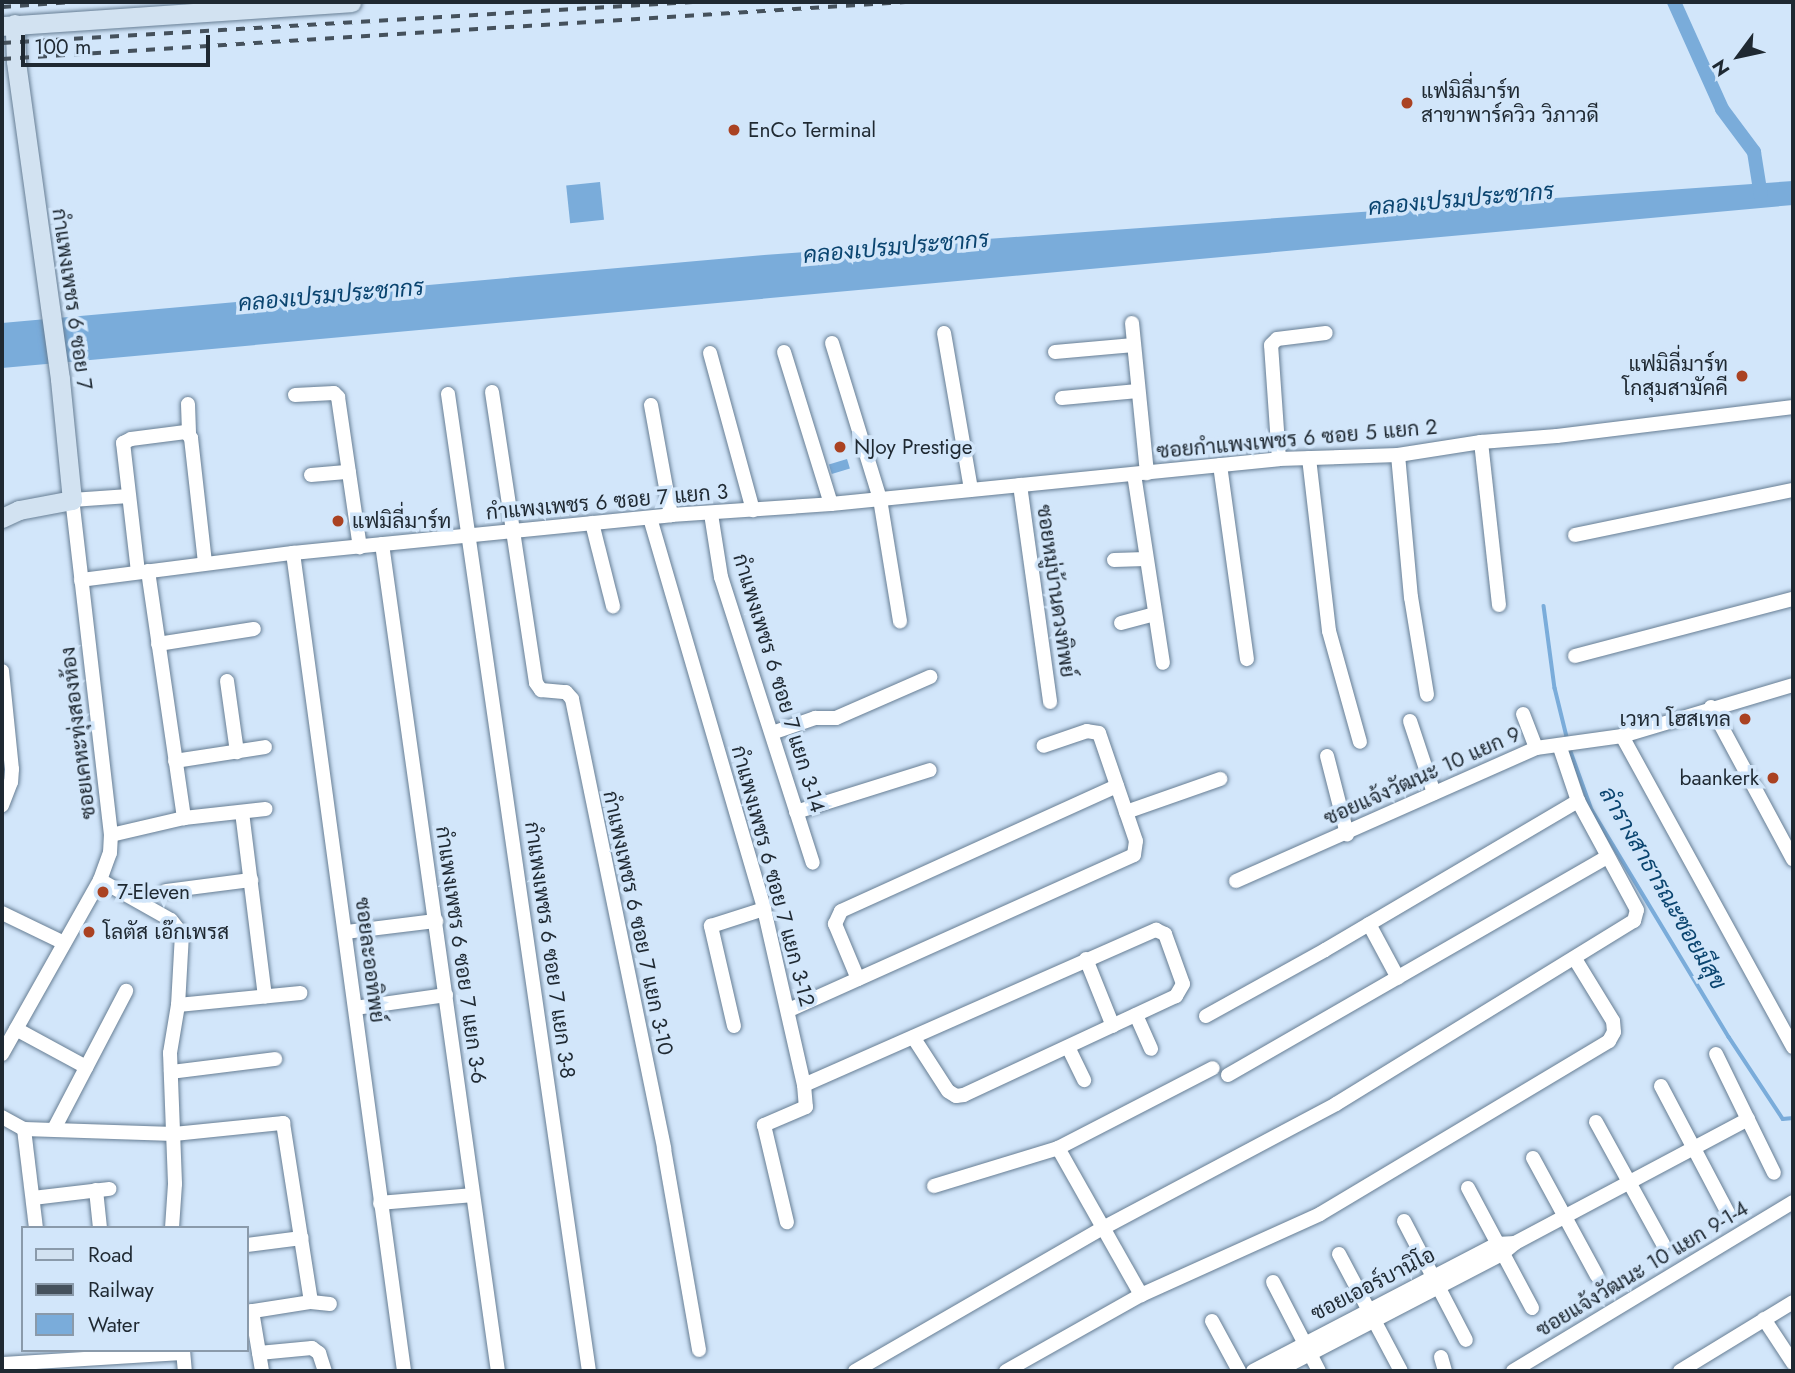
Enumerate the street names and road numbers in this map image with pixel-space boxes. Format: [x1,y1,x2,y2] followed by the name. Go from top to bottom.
[47,207,97,391] street label: กำแพงเพชร 6 ซอย 7
[1156,414,1438,464] street label: ซอยกำแพงเพชร 6 ซอย 5 แยก 2
[485,479,729,525] street label: กำแพงเพชร 6 ซอย 7 แยก 3
[1031,503,1081,679] street label: ซอยหมู่บ้านดวงทิพย์
[728,551,830,815] street label: กำแพงเพชร 6 ซอย 7 แยก 3-14
[55,645,101,821] street label: ซอยเคหะทุ่งสองห้อง
[1320,721,1524,831] street label: ซอยแจ้งวัฒนะ 10 แยก 9
[726,743,820,1009] street label: กำแพงเพชร 6 ซอย 7 แยก 3-12
[598,788,678,1058] street label: กำแพงเพชร 6 ซอย 7 แยก 3-10
[519,820,581,1080] street label: กำแพงเพชร 6 ซอย 7 แยก 3-8
[430,825,492,1085] street label: กำแพงเพชร 6 ซอย 7 แยก 3-6
[350,896,390,1024] street label: ซอยละออทิพย์
[1531,1196,1753,1342] street label: ซอยแจ้งวัฒนะ 10 แยก 9-1-4
[1307,1242,1439,1326] street label: ซอยเออร์บานิโอ

